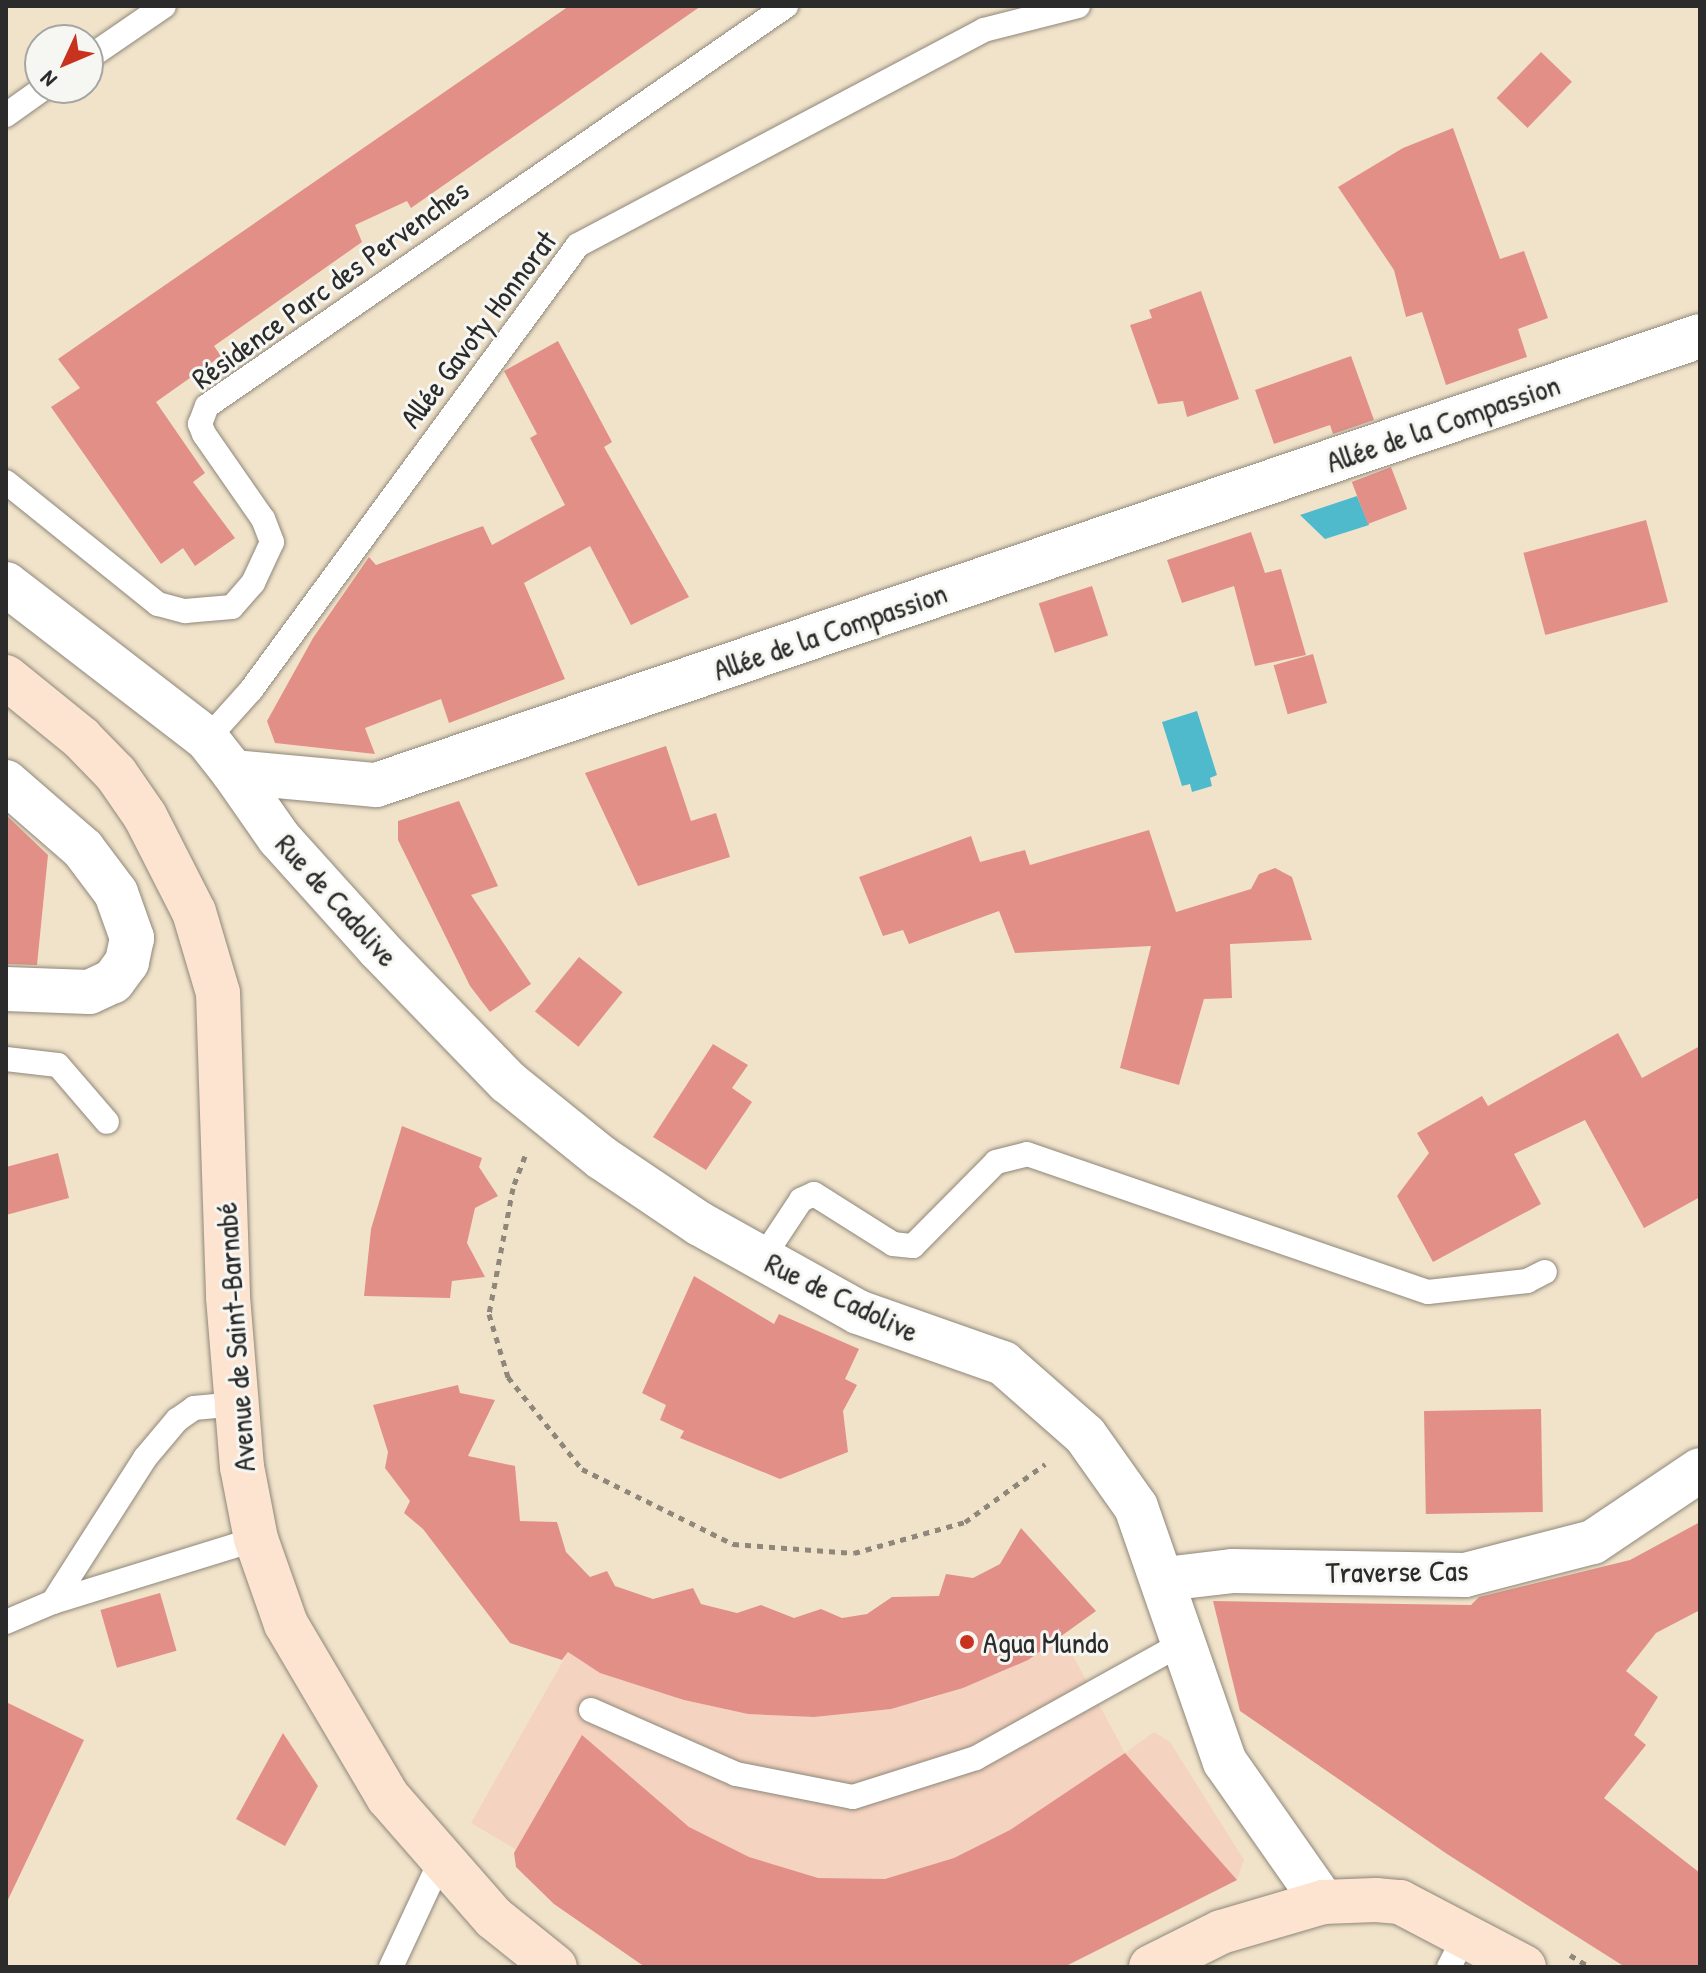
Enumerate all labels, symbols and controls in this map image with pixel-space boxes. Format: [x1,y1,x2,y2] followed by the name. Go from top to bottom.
[24,24,104,104] north arrow
[33,65,63,94] text: N
[185,172,475,396] street label: Résidence Parc des Pervenches
[392,223,564,435] street label: Allée Gavoty Honnorat
[1322,366,1564,480] street label: Allée de la Compassion
[709,574,951,688] street label: Allée de la Compassion
[268,826,406,974] street label: Rue de Cadolive
[208,1201,262,1473] street label: Avenue de Saint-Barnabé
[760,1245,924,1349] street label: Rue de Cadolive
[1325,1552,1469,1590] street label: Traverse Cas
[983,1624,1109,1660] place label: Agua Mundo
[958,1633,976,1651] marker: Agua Mundo

